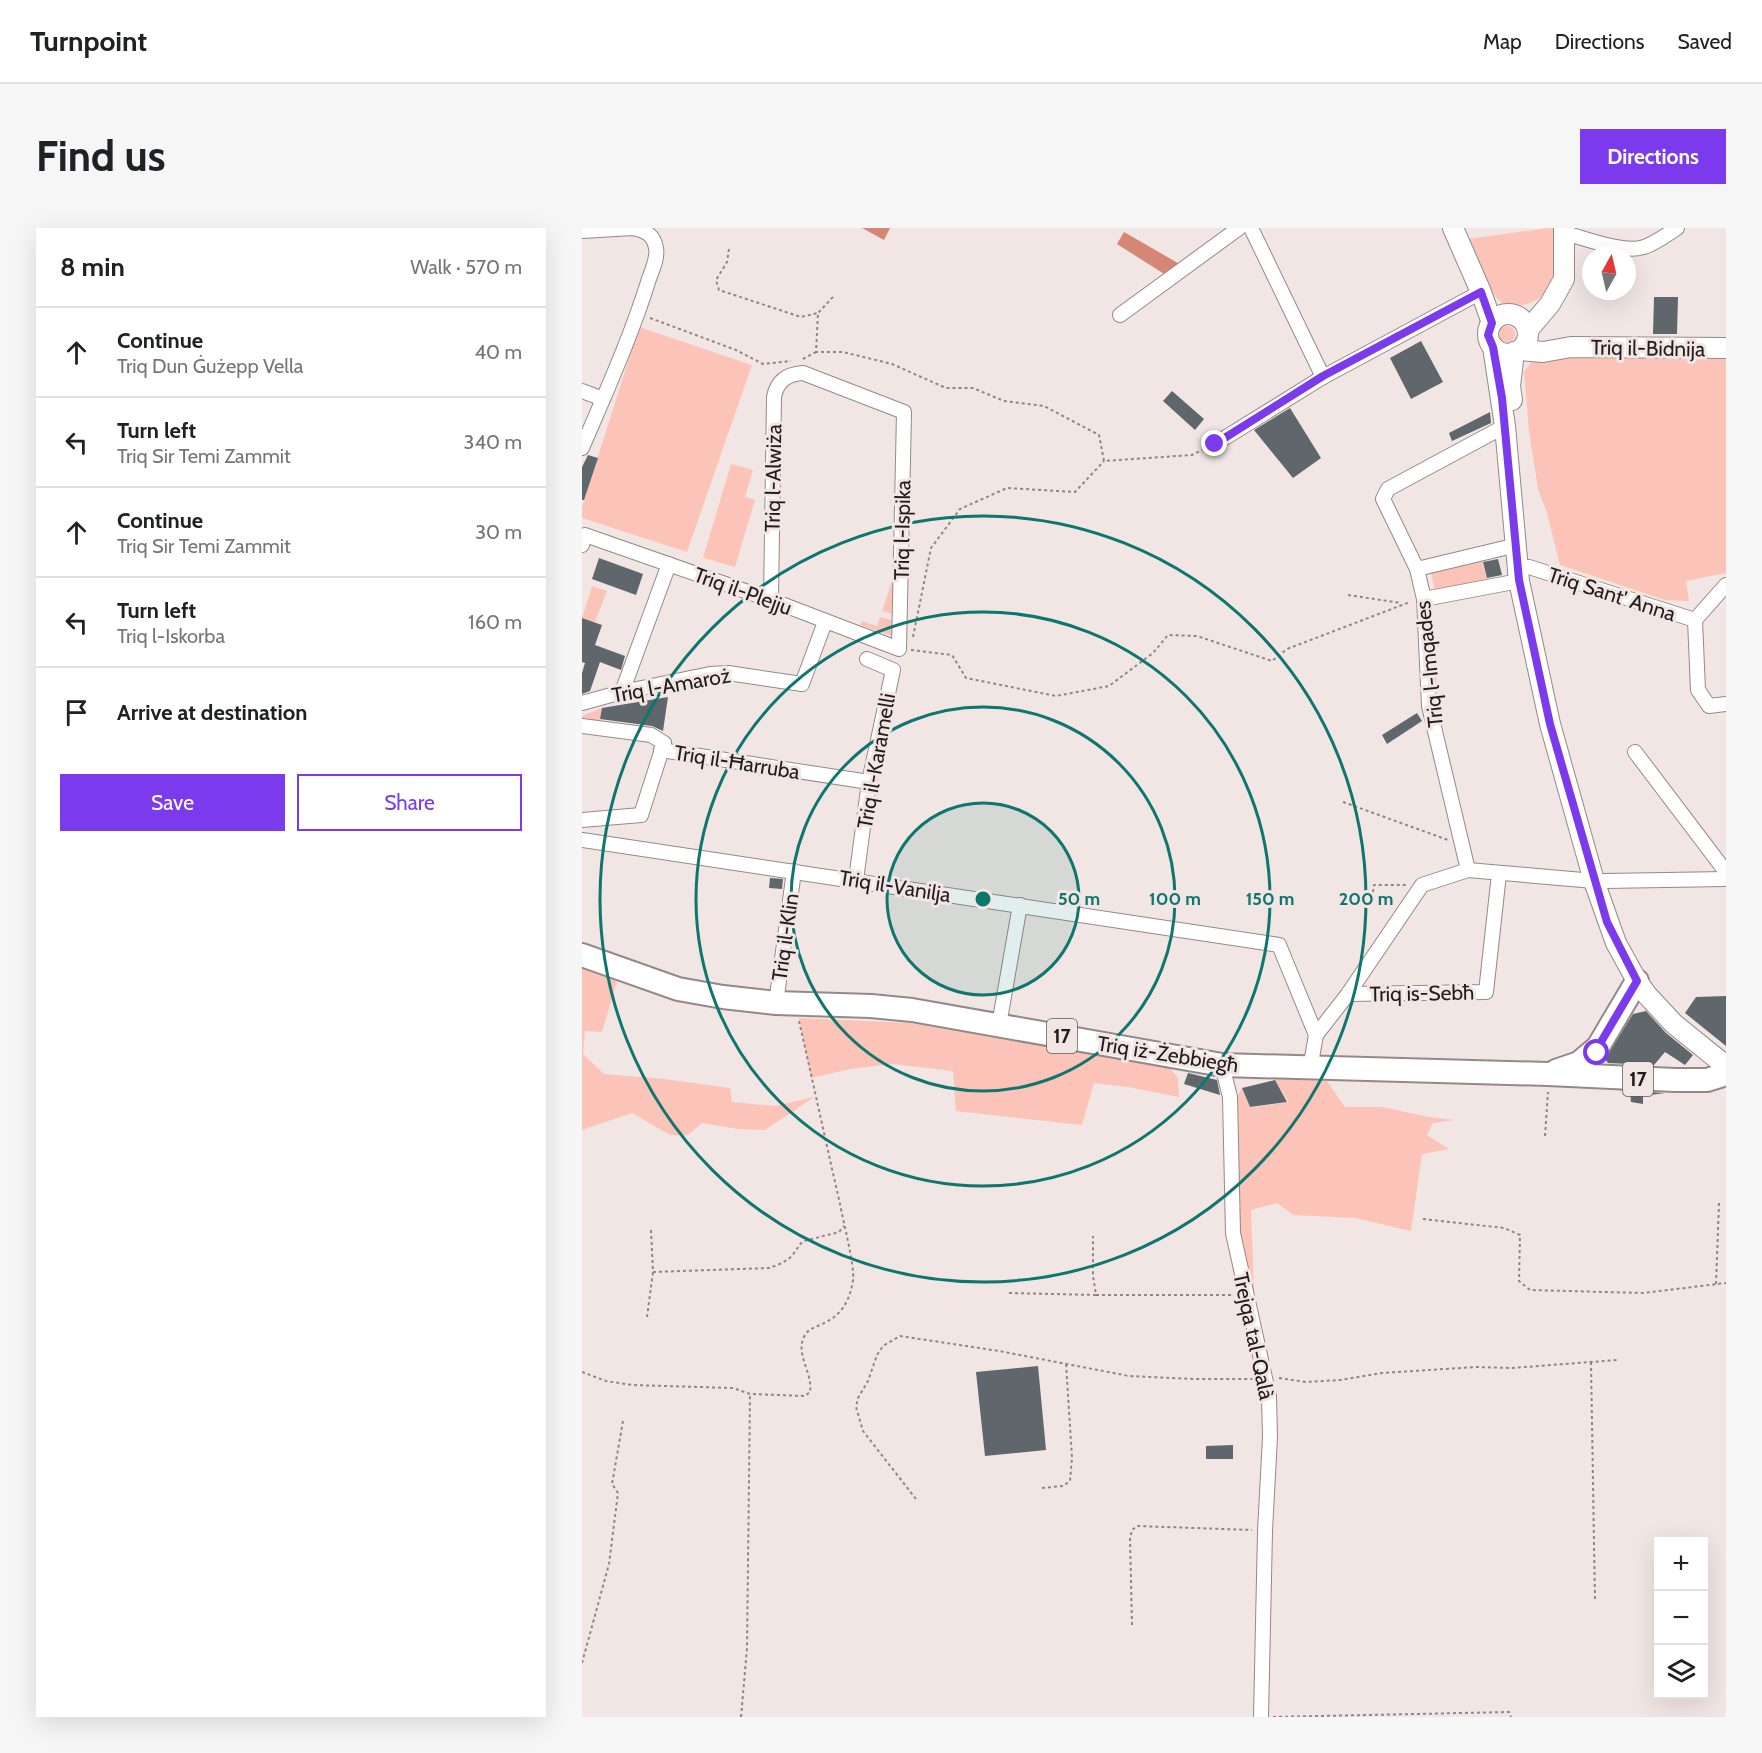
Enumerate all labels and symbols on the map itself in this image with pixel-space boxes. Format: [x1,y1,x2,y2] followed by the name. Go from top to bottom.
[1582,246,1636,300] north arrow
[1591,335,1705,362] street label: Triq il-Bidnija
[760,424,786,532] street label: Triq l-Alwiża
[1201,430,1227,456] route end
[889,480,915,580] street label: Triq l-Ispika
[690,562,795,621] street label: Triq il-Plejju
[1545,562,1679,626] street label: Triq Sant' Anna
[1410,599,1448,729] street label: Triq l-Imqades
[610,662,732,708] street label: Triq l-Amaroż
[852,691,900,831] street label: Triq il-Karamelli
[672,740,802,784] street label: Triq il-Ħarruba
[837,865,953,908] street label: Triq il-Vanilja
[1058,888,1100,910] text: 50 m
[1149,888,1201,910] text: 100 m
[1246,888,1294,910] text: 150 m
[1339,888,1393,910] text: 200 m
[973,889,993,909] centre of rings
[766,892,804,982] street label: Triq il-Klin
[1369,980,1475,1006] street label: Triq is-Sebħ
[1047,1019,1077,1053] road number: 17
[1096,1030,1240,1078] street label: Triq iż-Żebbiegħ
[1583,1039,1609,1065] route start
[1623,1062,1653,1096] road number: 17
[1227,1270,1280,1402] street label: Trejqa tal-Qalà

